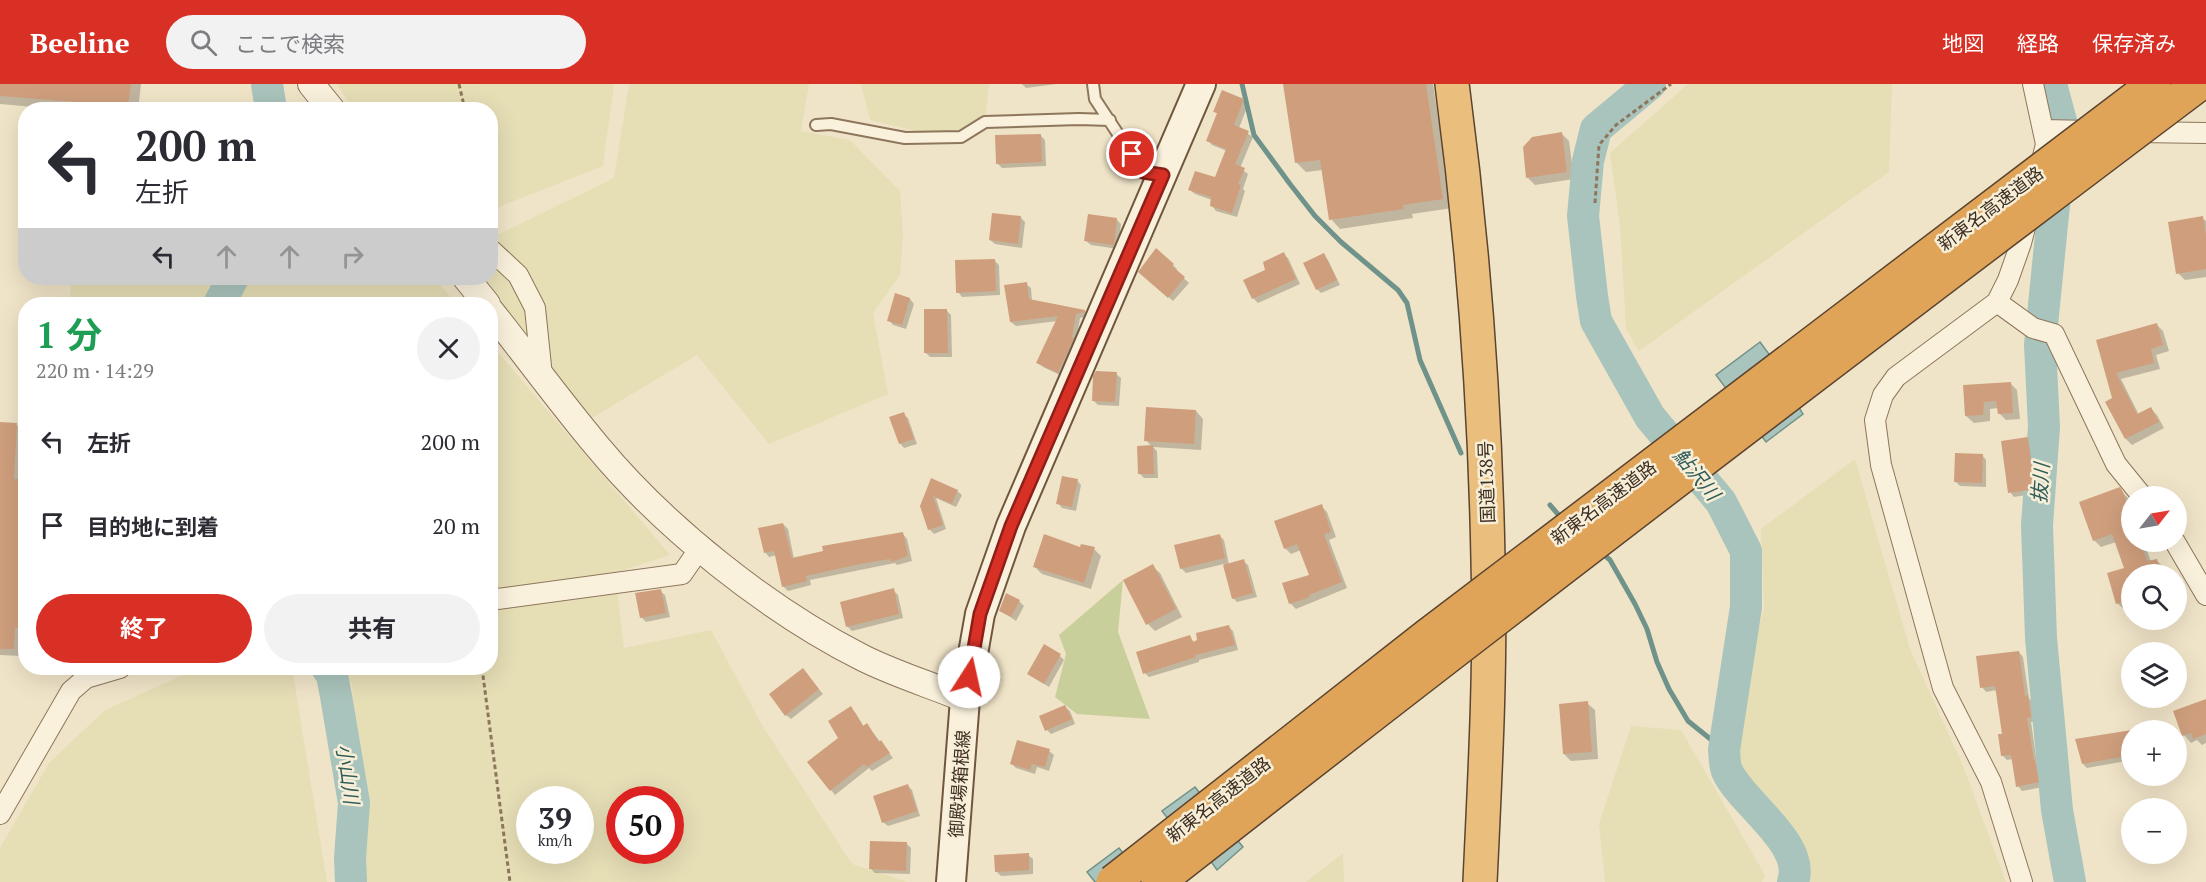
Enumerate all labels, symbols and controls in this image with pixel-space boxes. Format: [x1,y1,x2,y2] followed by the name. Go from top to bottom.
[166,15,586,69] search box
[30,24,130,61] text: Beeline
[187,26,220,59] icon: search
[235,29,345,58] text: ここで検索
[1942,29,1984,57] text: 地図
[2017,29,2059,57] text: 経路
[2092,29,2176,57] text: 保存済み
[135,117,256,173] text: 200 m
[36,126,114,204] icon: left
[1106,128,1157,179] pin
[1115,137,1148,170] icon: arrive
[1932,161,2048,255] street label: 新東名高速道路
[135,174,189,210] text: 左折
[147,240,180,273] icon: left
[210,240,243,273] icon: ahead
[273,240,306,273] icon: ahead
[336,240,369,273] icon: right
[36,311,102,358] text: 1 分
[417,317,480,380] button: close
[36,357,154,384] text: 220 m · 14:29
[36,425,69,458] icon: left
[420,427,480,456] text: 200 m
[87,428,131,457] text: 左折
[1473,440,1499,524] street label: 国道138号
[1668,442,1728,507] water label: 鮎沢川
[1545,455,1661,549] street label: 新東名高速道路
[2025,460,2055,504] water label: 抜川
[2121,486,2187,552] north arrow
[2121,486,2187,864] map controls
[36,509,69,542] icon: arrive
[432,511,480,540] text: 20 m
[87,512,219,541] text: 目的地に到着
[2121,564,2187,630] button: search
[36,594,252,663] button: 終了
[264,594,480,663] button: 共有
[2121,642,2187,708] button: layers
[937,645,1001,709] position arrow
[2121,720,2187,786] button: +
[943,729,975,839] street label: 御殿場箱根線
[330,742,366,808] water label: 小山川
[1161,751,1275,847] street label: 新東名高速道路
[606,786,684,864] speed limit sign: 50
[538,798,572,838] text: 39
[2121,798,2187,864] button: −
[538,830,572,850] text: km/h

